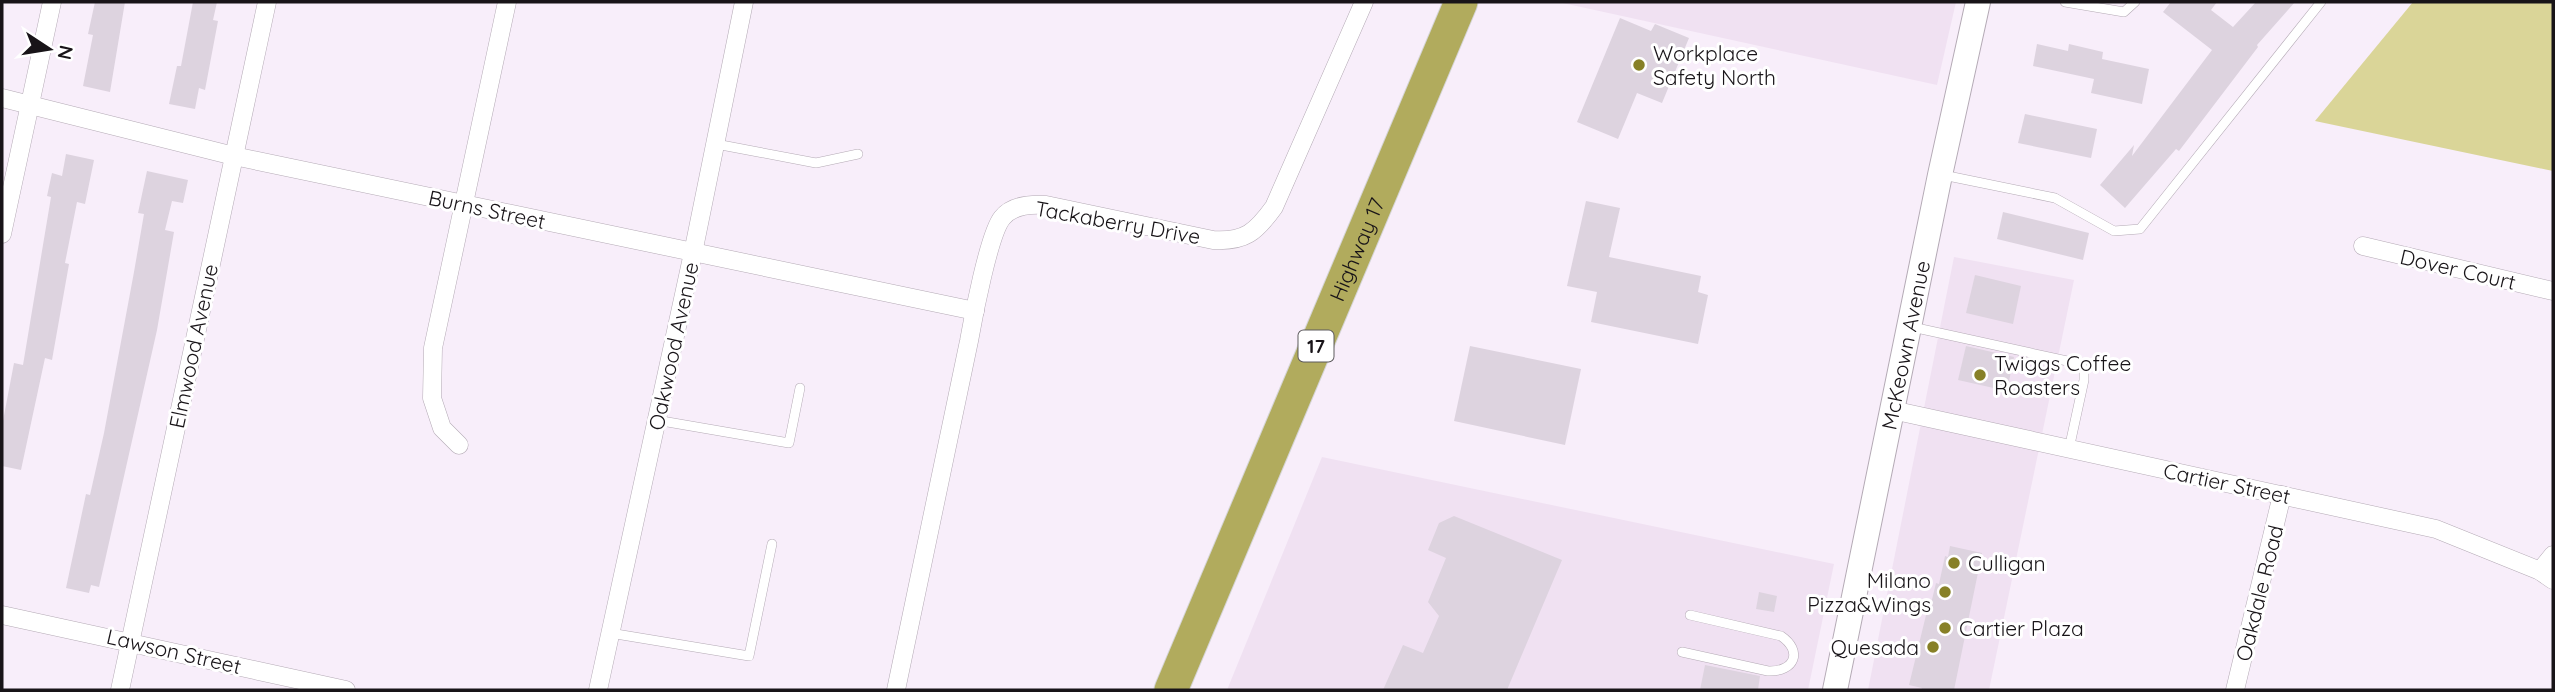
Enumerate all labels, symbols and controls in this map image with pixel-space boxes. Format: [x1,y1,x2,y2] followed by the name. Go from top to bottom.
[14,14,84,84] north arrow
[1653,40,1776,90] place label: Workplace Safety North
[52,43,79,62] text: N
[1631,57,1647,73] marker: Workplace Safety North
[426,184,548,234] street label: Burns Street
[1323,194,1390,305] street label: Highway 17
[1033,195,1203,249] street label: Tackaberry Drive
[2398,243,2518,295] street label: Dover Court
[1875,258,1935,432] street label: McKeown Avenue
[642,259,704,433] street label: Oakwood Avenue
[163,261,223,431] street label: Elmwood Avenue
[1298,330,1334,362] road number: 17
[1994,350,2131,400] place label: Twiggs Coffee Roasters
[1972,367,1988,383] marker: Twiggs Coffee Roasters
[2161,457,2293,509] street label: Cartier Street
[2230,522,2288,664] street label: Oakdale Road
[1968,550,2046,576] place label: Culligan
[1946,555,1962,571] marker: Culligan
[1807,567,1931,617] place label: Milano Pizza&Wings
[1937,584,1953,600] marker: Milano Pizza&Wings
[1959,615,2084,641] place label: Cartier Plaza
[1937,620,1953,636] marker: Cartier Plaza
[104,623,244,679] street label: Lawson Street
[1831,634,1919,660] place label: Quesada
[1925,639,1941,655] marker: Quesada

